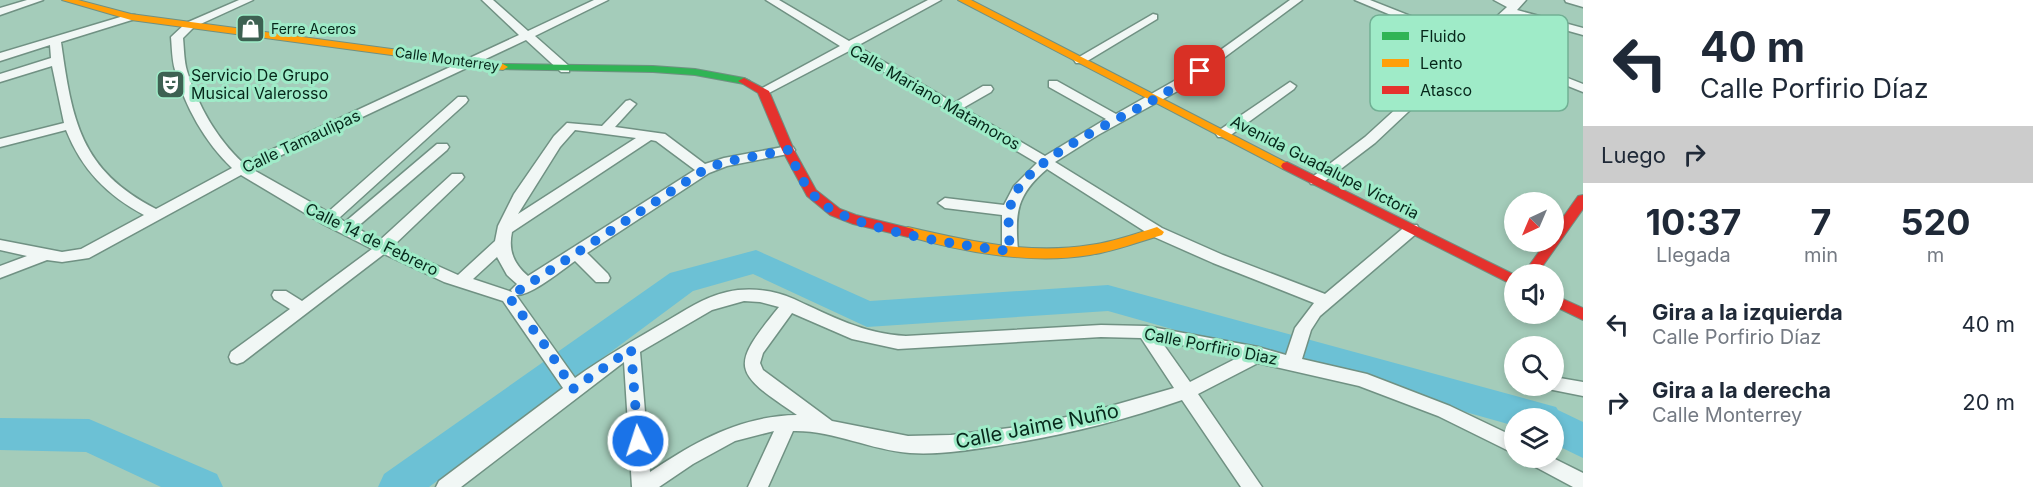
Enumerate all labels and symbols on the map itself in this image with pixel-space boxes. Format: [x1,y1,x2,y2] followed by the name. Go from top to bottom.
[234,13,266,45] shop icon: Ferre Aceros
[1370,15,1568,111] legend
[271,20,356,37] place label: Ferre Aceros
[1420,26,1466,46] text: Fluido
[846,40,1024,154] street label: Calle Mariano Matamoros
[394,43,500,74] street label: Calle Monterrey
[1174,45,1225,96] pin
[1420,53,1463,73] text: Lento
[191,65,329,103] place label: Servicio De Grupo Musical Valerosso
[154,68,186,100] theatre icon: Servicio De Grupo Musical Valerosso
[1420,80,1472,100] text: Atasco
[239,105,363,177] street label: Calle Tamaulipas
[1228,111,1422,223] street label: Avenida Guadalupe Victoria
[1504,192,1564,252] north arrow
[302,198,442,280] street label: Calle 14 de Febrero
[1143,323,1279,369] street label: Calle Porfirio Diaz
[953,398,1121,454] street label: Calle Jaime Nuño
[606,409,670,473] position arrow

